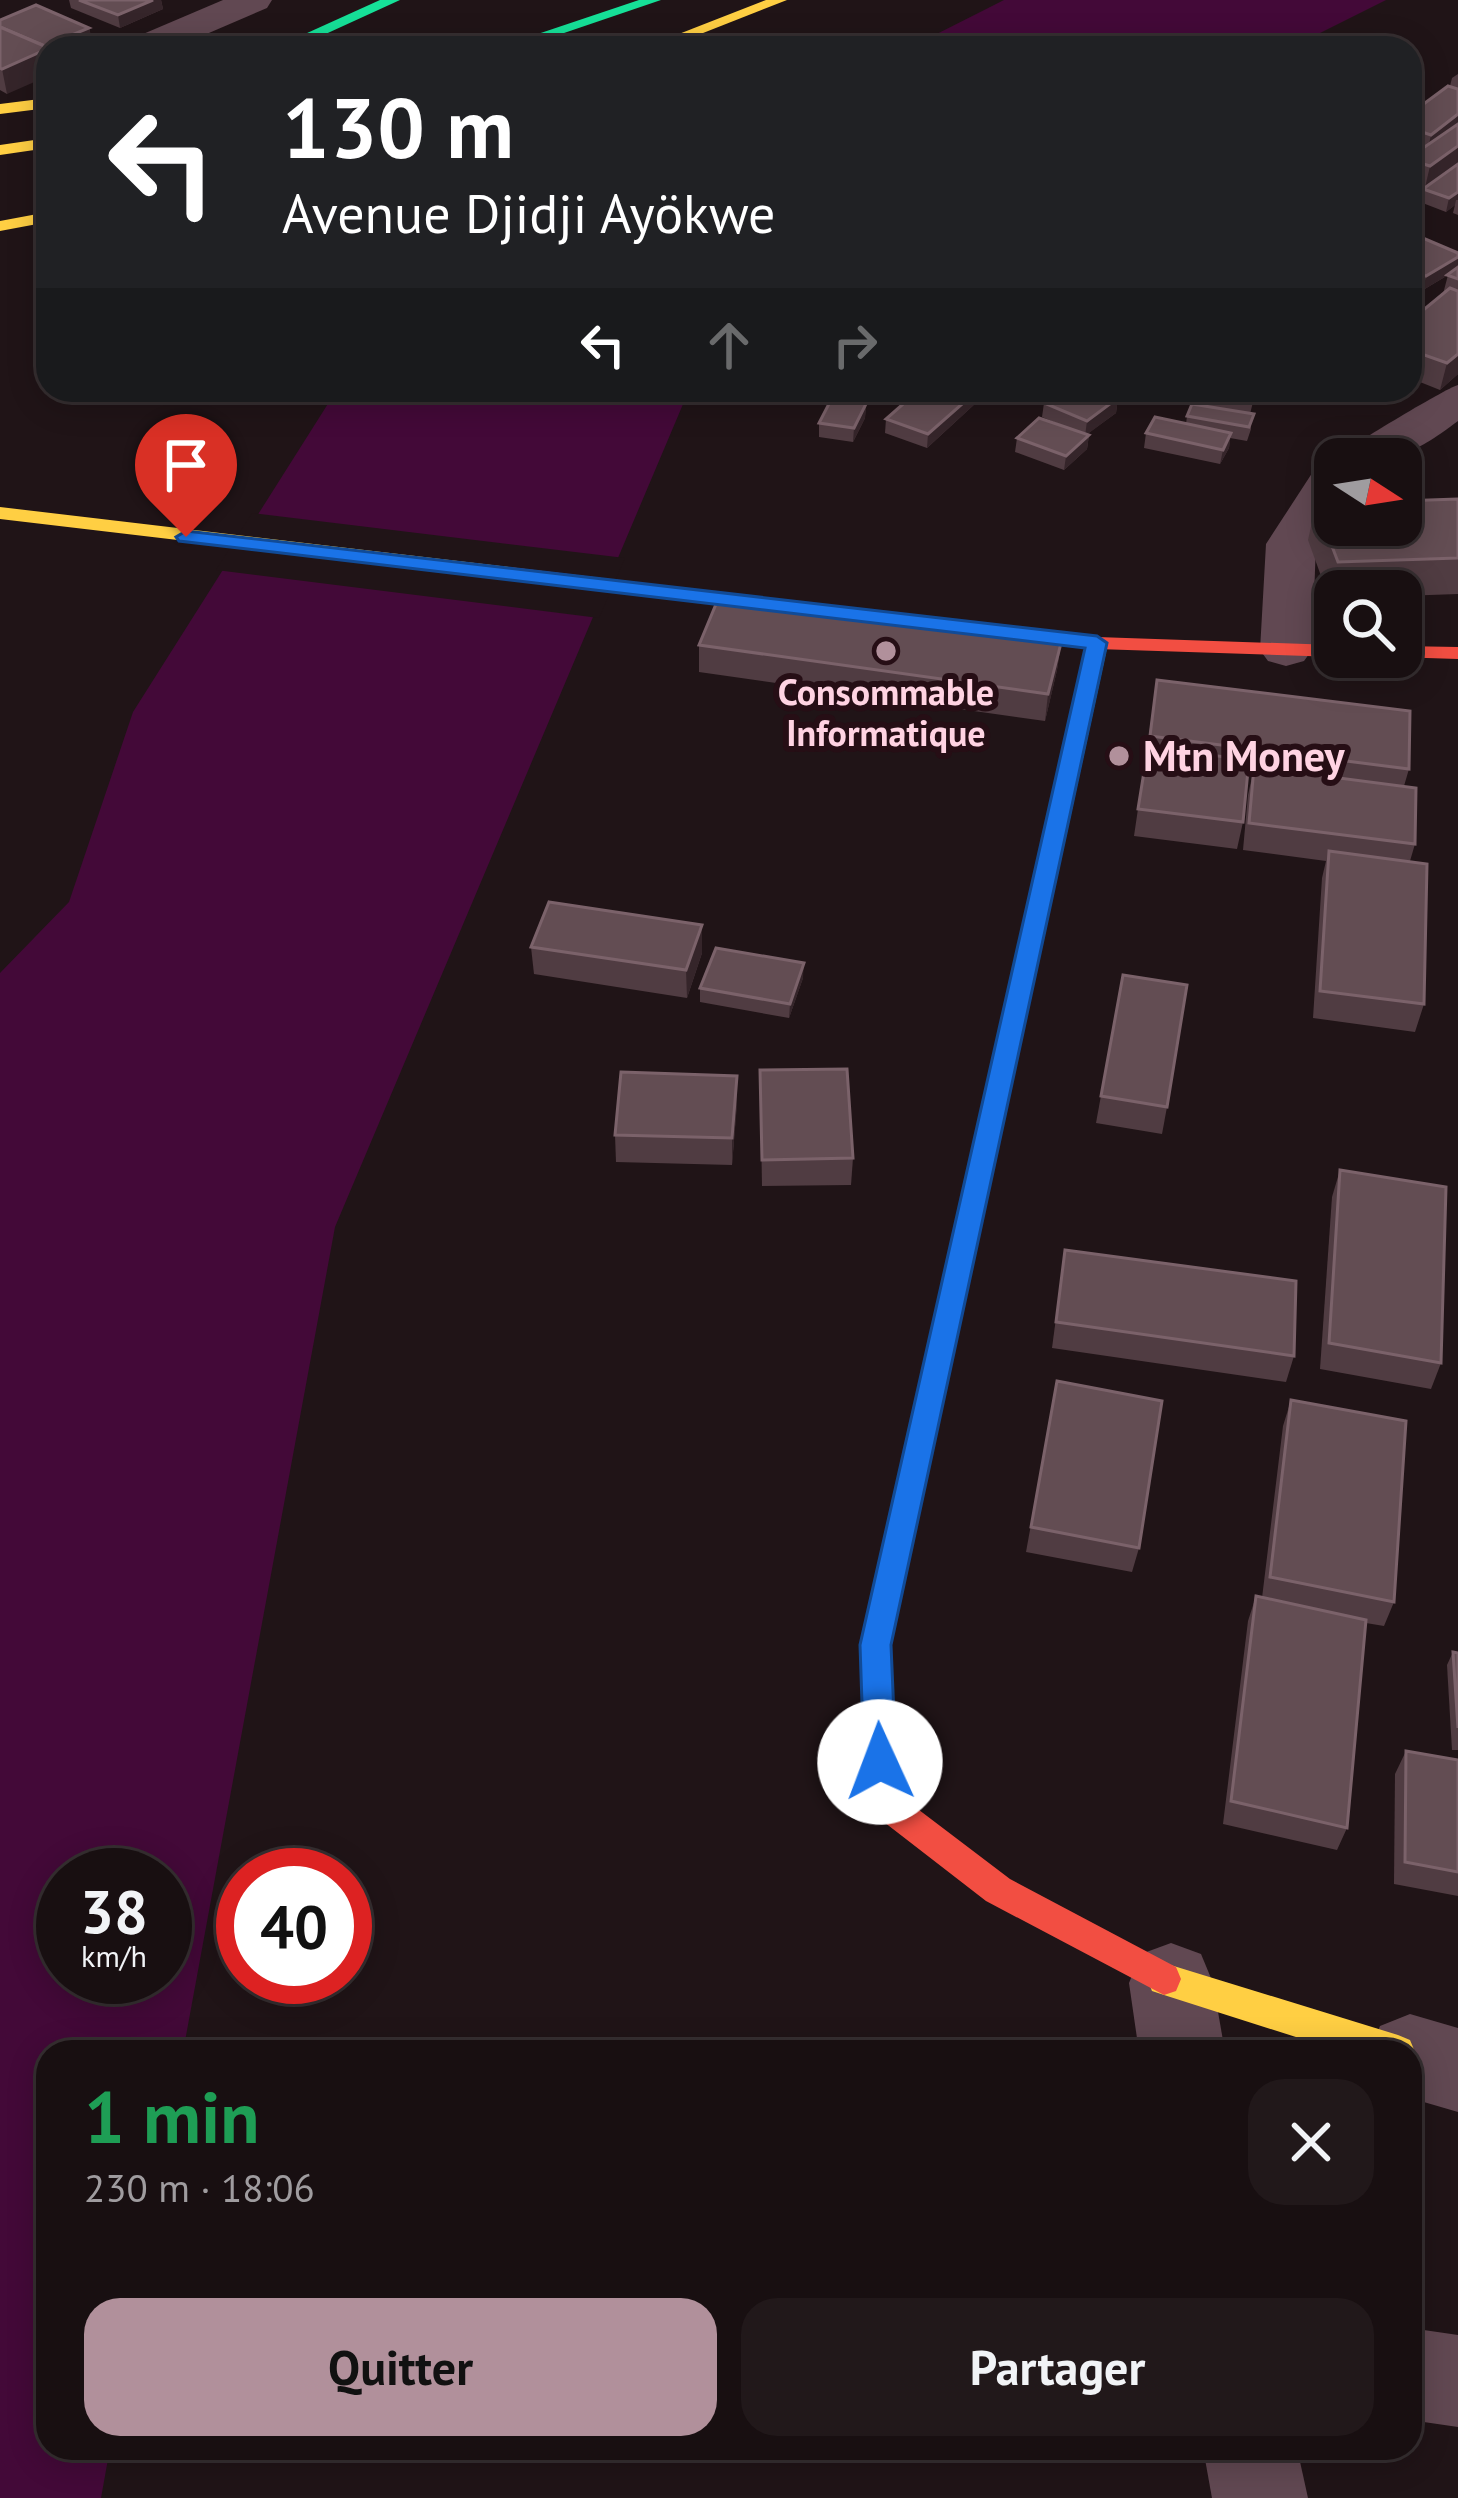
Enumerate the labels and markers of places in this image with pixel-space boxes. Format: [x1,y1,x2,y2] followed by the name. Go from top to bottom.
[135,414,237,537] pin
[873,638,899,664] marker: Consommable Informatique
[778,668,994,756] place label: Consommable Informatique
[1143,728,1346,783] place label: Mtn Money
[1106,743,1132,769] marker: Mtn Money

